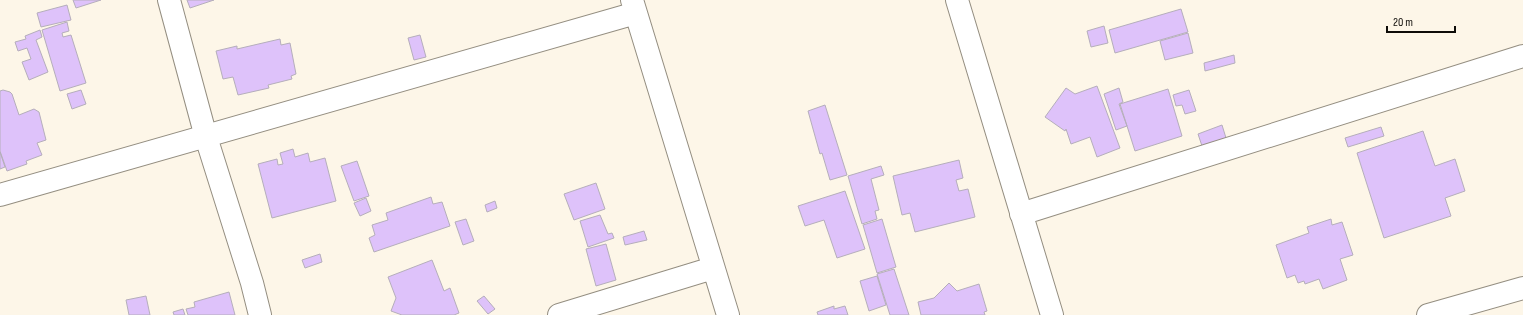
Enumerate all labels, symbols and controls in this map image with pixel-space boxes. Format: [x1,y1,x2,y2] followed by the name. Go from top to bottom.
[1387,8,1455,34] scale bar
[1393,15,1413,30] text: 20 m

